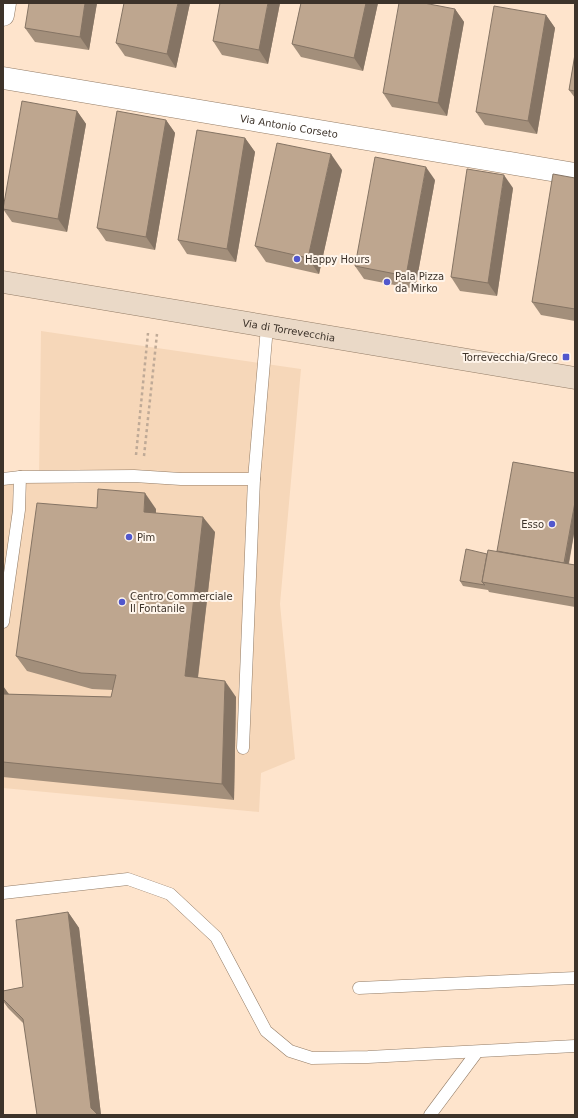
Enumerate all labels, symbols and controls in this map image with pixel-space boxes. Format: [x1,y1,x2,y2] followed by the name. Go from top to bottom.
[239,113,339,140] street label: Via Antonio Corseto
[292,254,302,264] marker: Happy Hours
[305,254,370,265] place label: Happy Hours
[395,271,444,294] place label: Pala Pizza da Mirko
[382,277,392,287] marker: Pala Pizza da Mirko
[242,317,336,344] street label: Via di Torrevecchia
[461,352,558,363] place label: Torrevecchia/Greco
[561,352,571,362] marker: Torrevecchia/Greco
[521,519,544,530] place label: Esso
[547,519,557,529] marker: Esso
[124,532,134,542] marker: Pim
[137,532,155,543] place label: Pim
[130,591,233,614] place label: Centro Commerciale Il Fontanile
[117,597,127,607] marker: Centro Commerciale Il Fontanile

